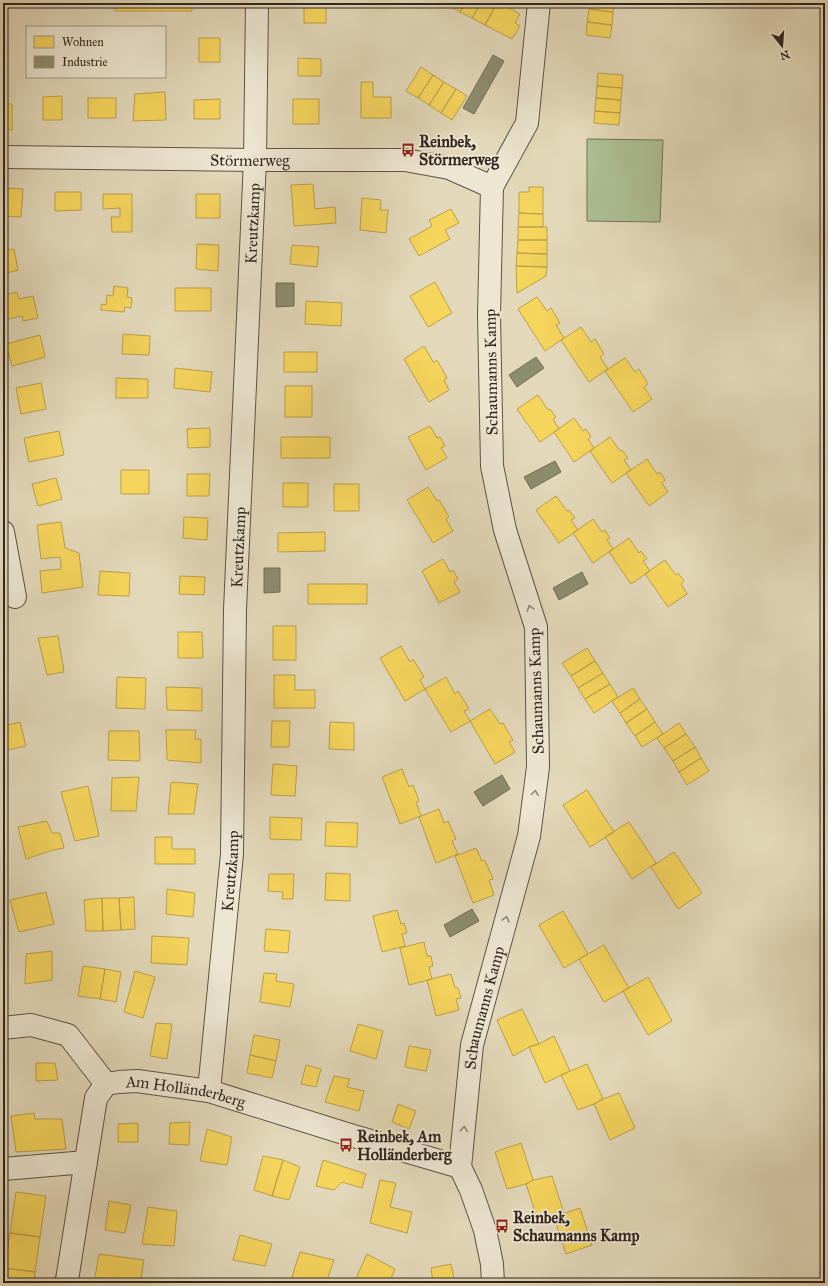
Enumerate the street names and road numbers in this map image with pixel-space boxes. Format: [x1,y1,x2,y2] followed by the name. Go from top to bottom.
[210,150,290,171] street label: Störmerweg
[241,183,263,264] street label: Kreutzkamp
[480,309,502,435] street label: Schaumanns Kamp
[226,506,249,588] street label: Kreutzkamp
[524,627,548,755] street label: Schaumanns Kamp
[217,830,242,912] street label: Kreutzkamp
[460,944,508,1070] street label: Schaumanns Kamp
[124,1072,249,1113] street label: Am Holländerberg

